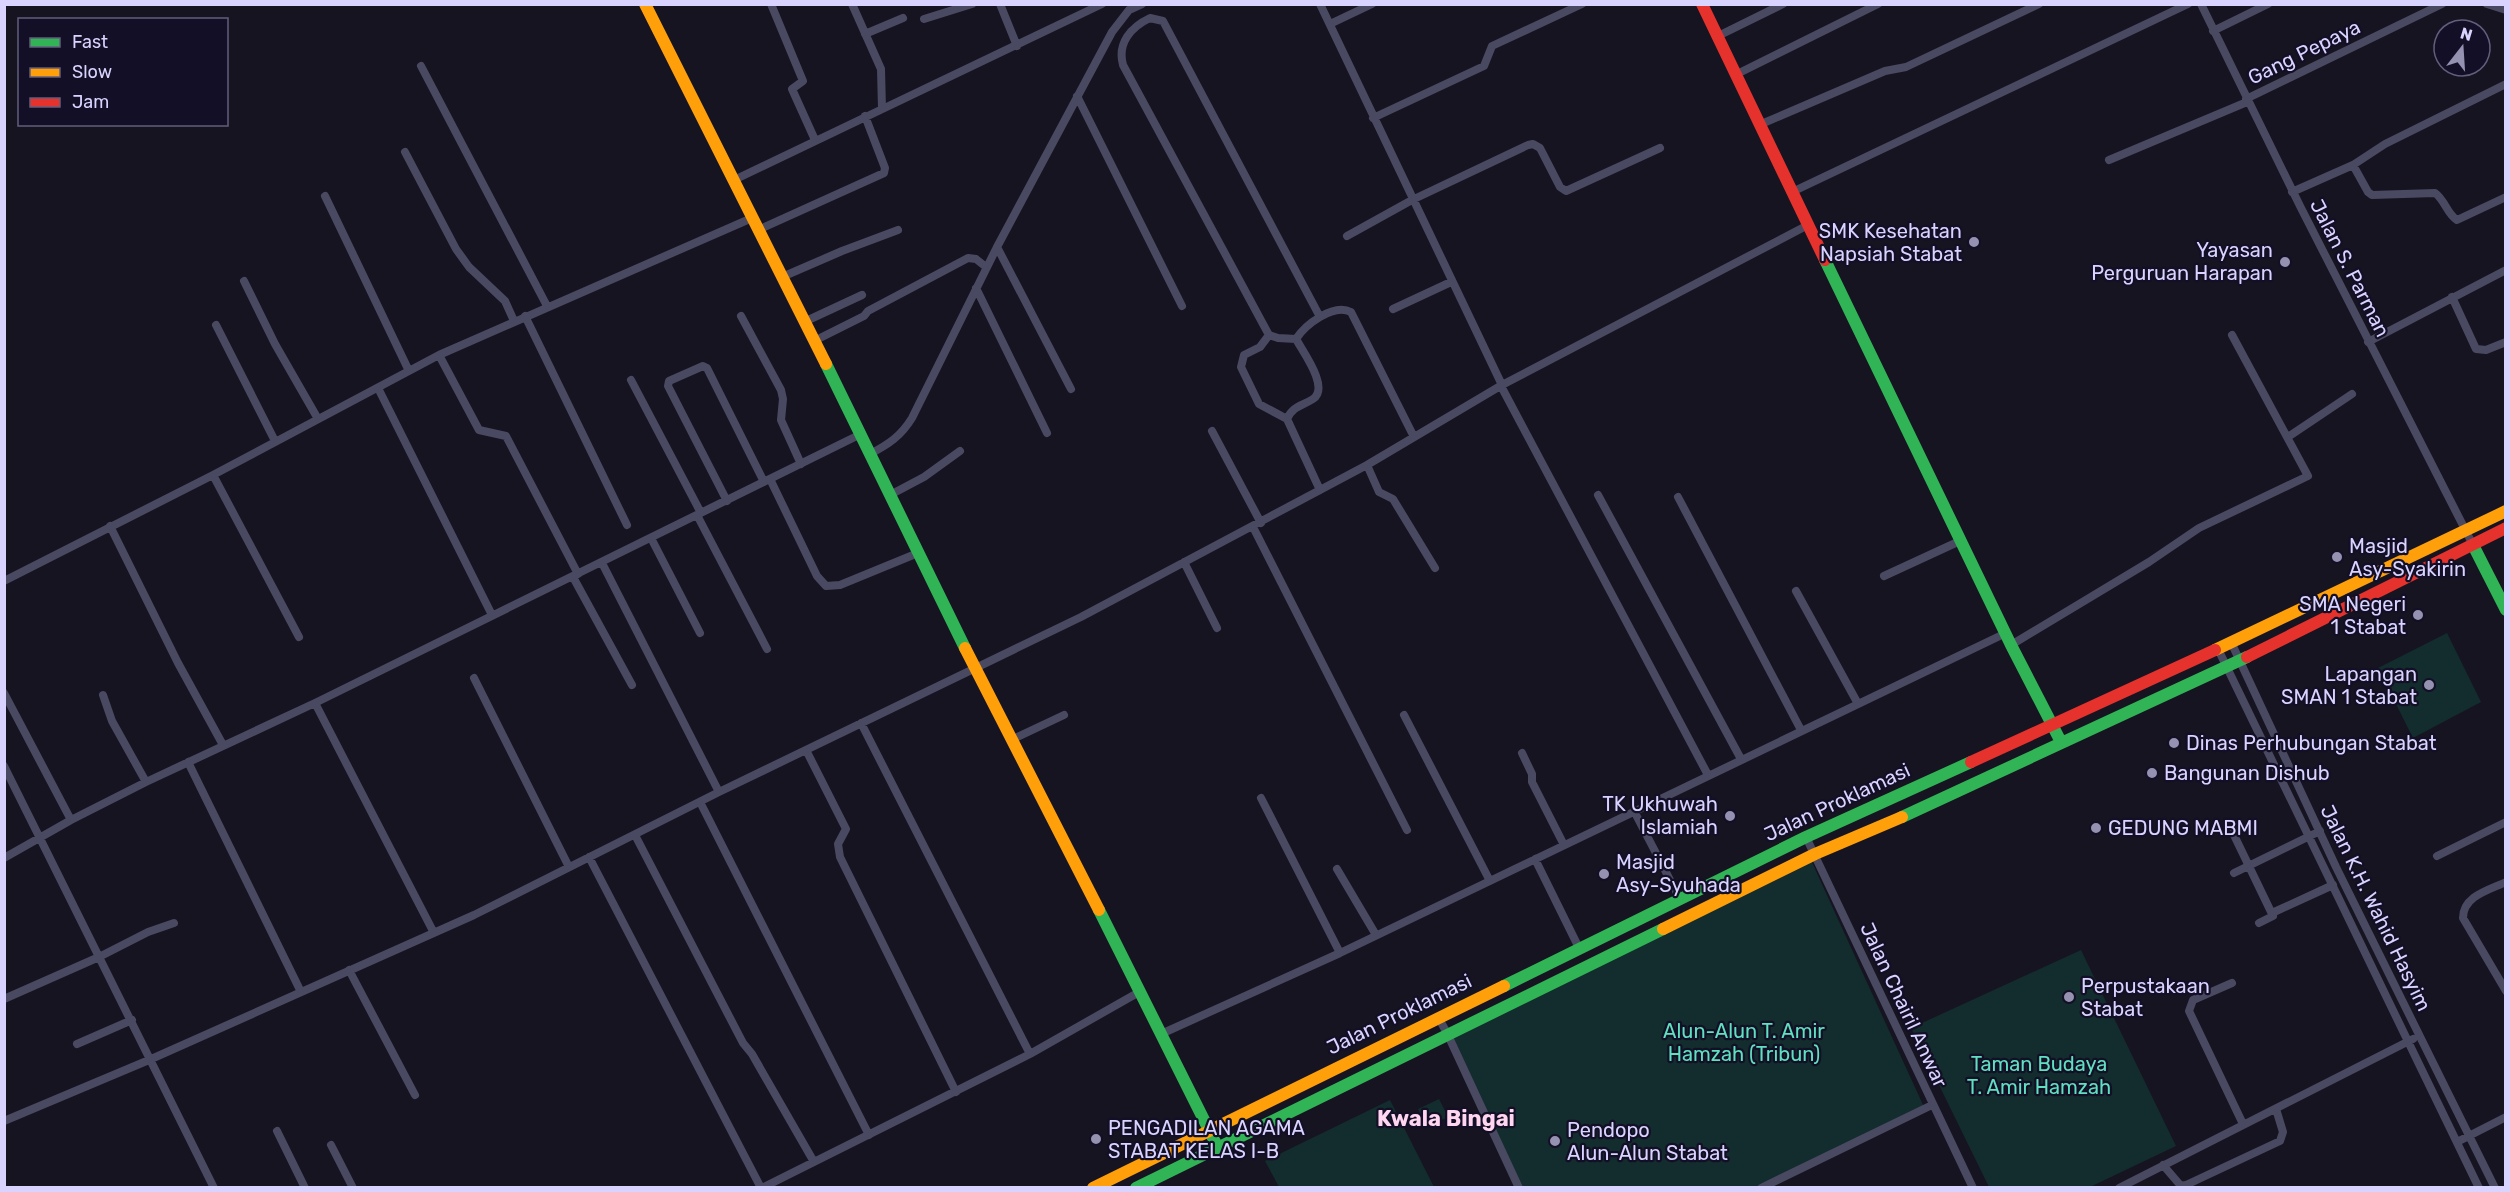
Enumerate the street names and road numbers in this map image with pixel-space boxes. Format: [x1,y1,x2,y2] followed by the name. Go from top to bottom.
[2244,14,2364,90] street label: Gang Pepaya
[2305,195,2395,341] street label: Jalan S. Parman
[1760,758,1914,846] street label: Jalan Proklamasi
[2316,801,2436,1015] street label: Jalan K.H. Wahid Hasyim
[1855,919,1953,1092] street label: Jalan Chairil Anwar
[1323,969,1475,1059] street label: Jalan Proklamasi

